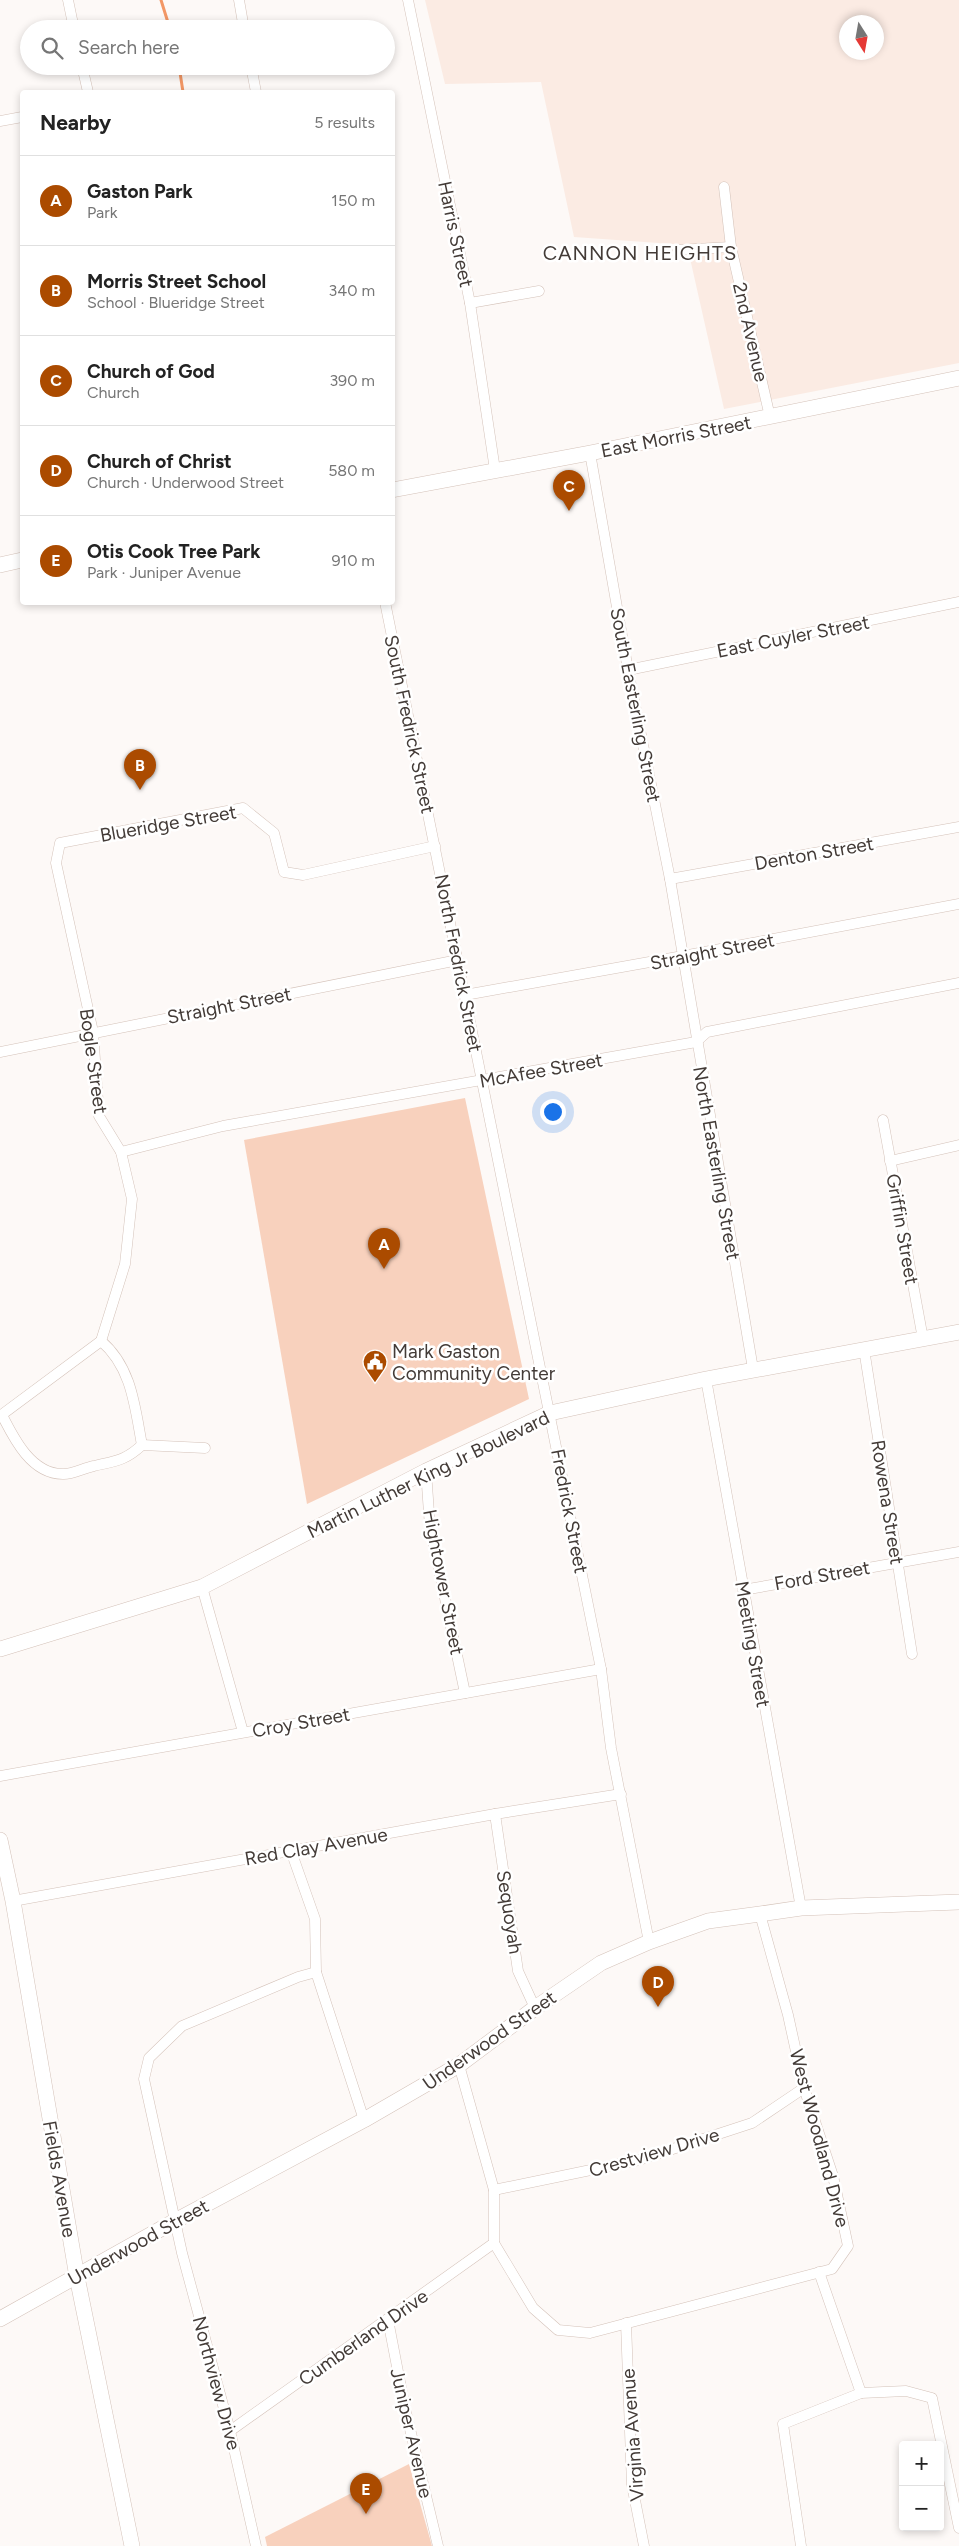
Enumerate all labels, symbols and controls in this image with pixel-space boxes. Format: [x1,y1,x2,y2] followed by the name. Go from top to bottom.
[839,15,884,60] north arrow
[20,20,395,75] search box
[38,34,66,62] icon: search
[78,36,180,59] text: Search here
[40,110,111,135] text: Nearby
[314,113,375,132] text: 5 results
[433,179,478,289] street label: Harris Street
[87,180,193,203] text: Gaston Park
[50,191,62,210] text: A
[331,191,375,210] text: 150 m
[87,203,117,222] text: Park
[543,241,737,265] district label: CANNON HEIGHTS
[87,270,266,293] text: Morris Street School
[728,280,773,384] street label: 2nd Avenue
[51,281,61,300] text: B
[329,281,375,300] text: 340 m
[87,293,265,312] text: School · Blueridge Street
[87,360,215,383] text: Church of God
[50,371,62,390] text: C
[329,371,375,390] text: 390 m
[87,383,139,402] text: Church
[599,411,753,462] street label: East Morris Street
[87,450,232,473] text: Church of Christ
[50,461,62,480] text: D
[328,461,375,480] text: 580 m
[553,470,585,511] pin: C
[87,473,284,492] text: Church · Underwood Street
[87,540,261,563] text: Otis Cook Tree Park
[51,551,61,570] text: E
[332,551,375,570] text: 910 m
[87,563,241,582] text: Park · Juniper Avenue
[605,606,666,804] street label: South Easterling Street
[715,610,871,663] street label: East Cuyler Street
[379,633,440,816] street label: South Fredrick Street
[124,749,156,790] pin: B
[98,800,238,847] street label: Blueridge Street
[753,832,876,875] street label: Denton Street
[430,872,487,1054] street label: North Fredrick Street
[648,928,776,975] street label: Straight Street
[165,982,293,1029] street label: Straight Street
[75,1007,112,1115] street label: Bogle Street
[478,1048,605,1093] street label: McAfee Street
[688,1064,745,1262] street label: North Easterling Street
[540,1099,566,1125] your location
[881,1172,924,1286] street label: Griffin Street
[368,1228,400,1269] pin: A
[392,1340,556,1385] place label: Mark Gaston Community Center
[362,1349,388,1383] public building icon: Mark Gaston Community Center
[303,1406,553,1543] street label: Martin Luther King Jr Boulevard
[866,1438,909,1566] street label: Rowena Street
[546,1447,593,1575] street label: Fredrick Street
[418,1507,469,1657] street label: Hightower Street
[772,1556,872,1595] street label: Ford Street
[730,1579,775,1709] street label: Meeting Street
[250,1703,352,1742] street label: Croy Street
[243,1823,389,1870] street label: Red Clay Avenue
[492,1869,527,1956] street label: Sequoyah
[642,1966,674,2007] pin: D
[418,1986,560,2095] street label: Underwood Street
[785,2047,854,2230] street label: West Woodland Drive
[38,2119,81,2239] street label: Fields Avenue
[586,2123,722,2182] street label: Crestview Drive
[64,2194,213,2291] street label: Underwood Street
[294,2284,432,2391] street label: Cumberland Drive
[188,2314,245,2453] street label: Northview Drive
[385,2366,438,2500] street label: Juniper Avenue
[616,2368,649,2502] street label: Virginia Avenue
[899,2441,944,2531] map controls
[899,2441,944,2486] button: +
[350,2473,382,2514] pin: E
[899,2486,944,2531] button: −

